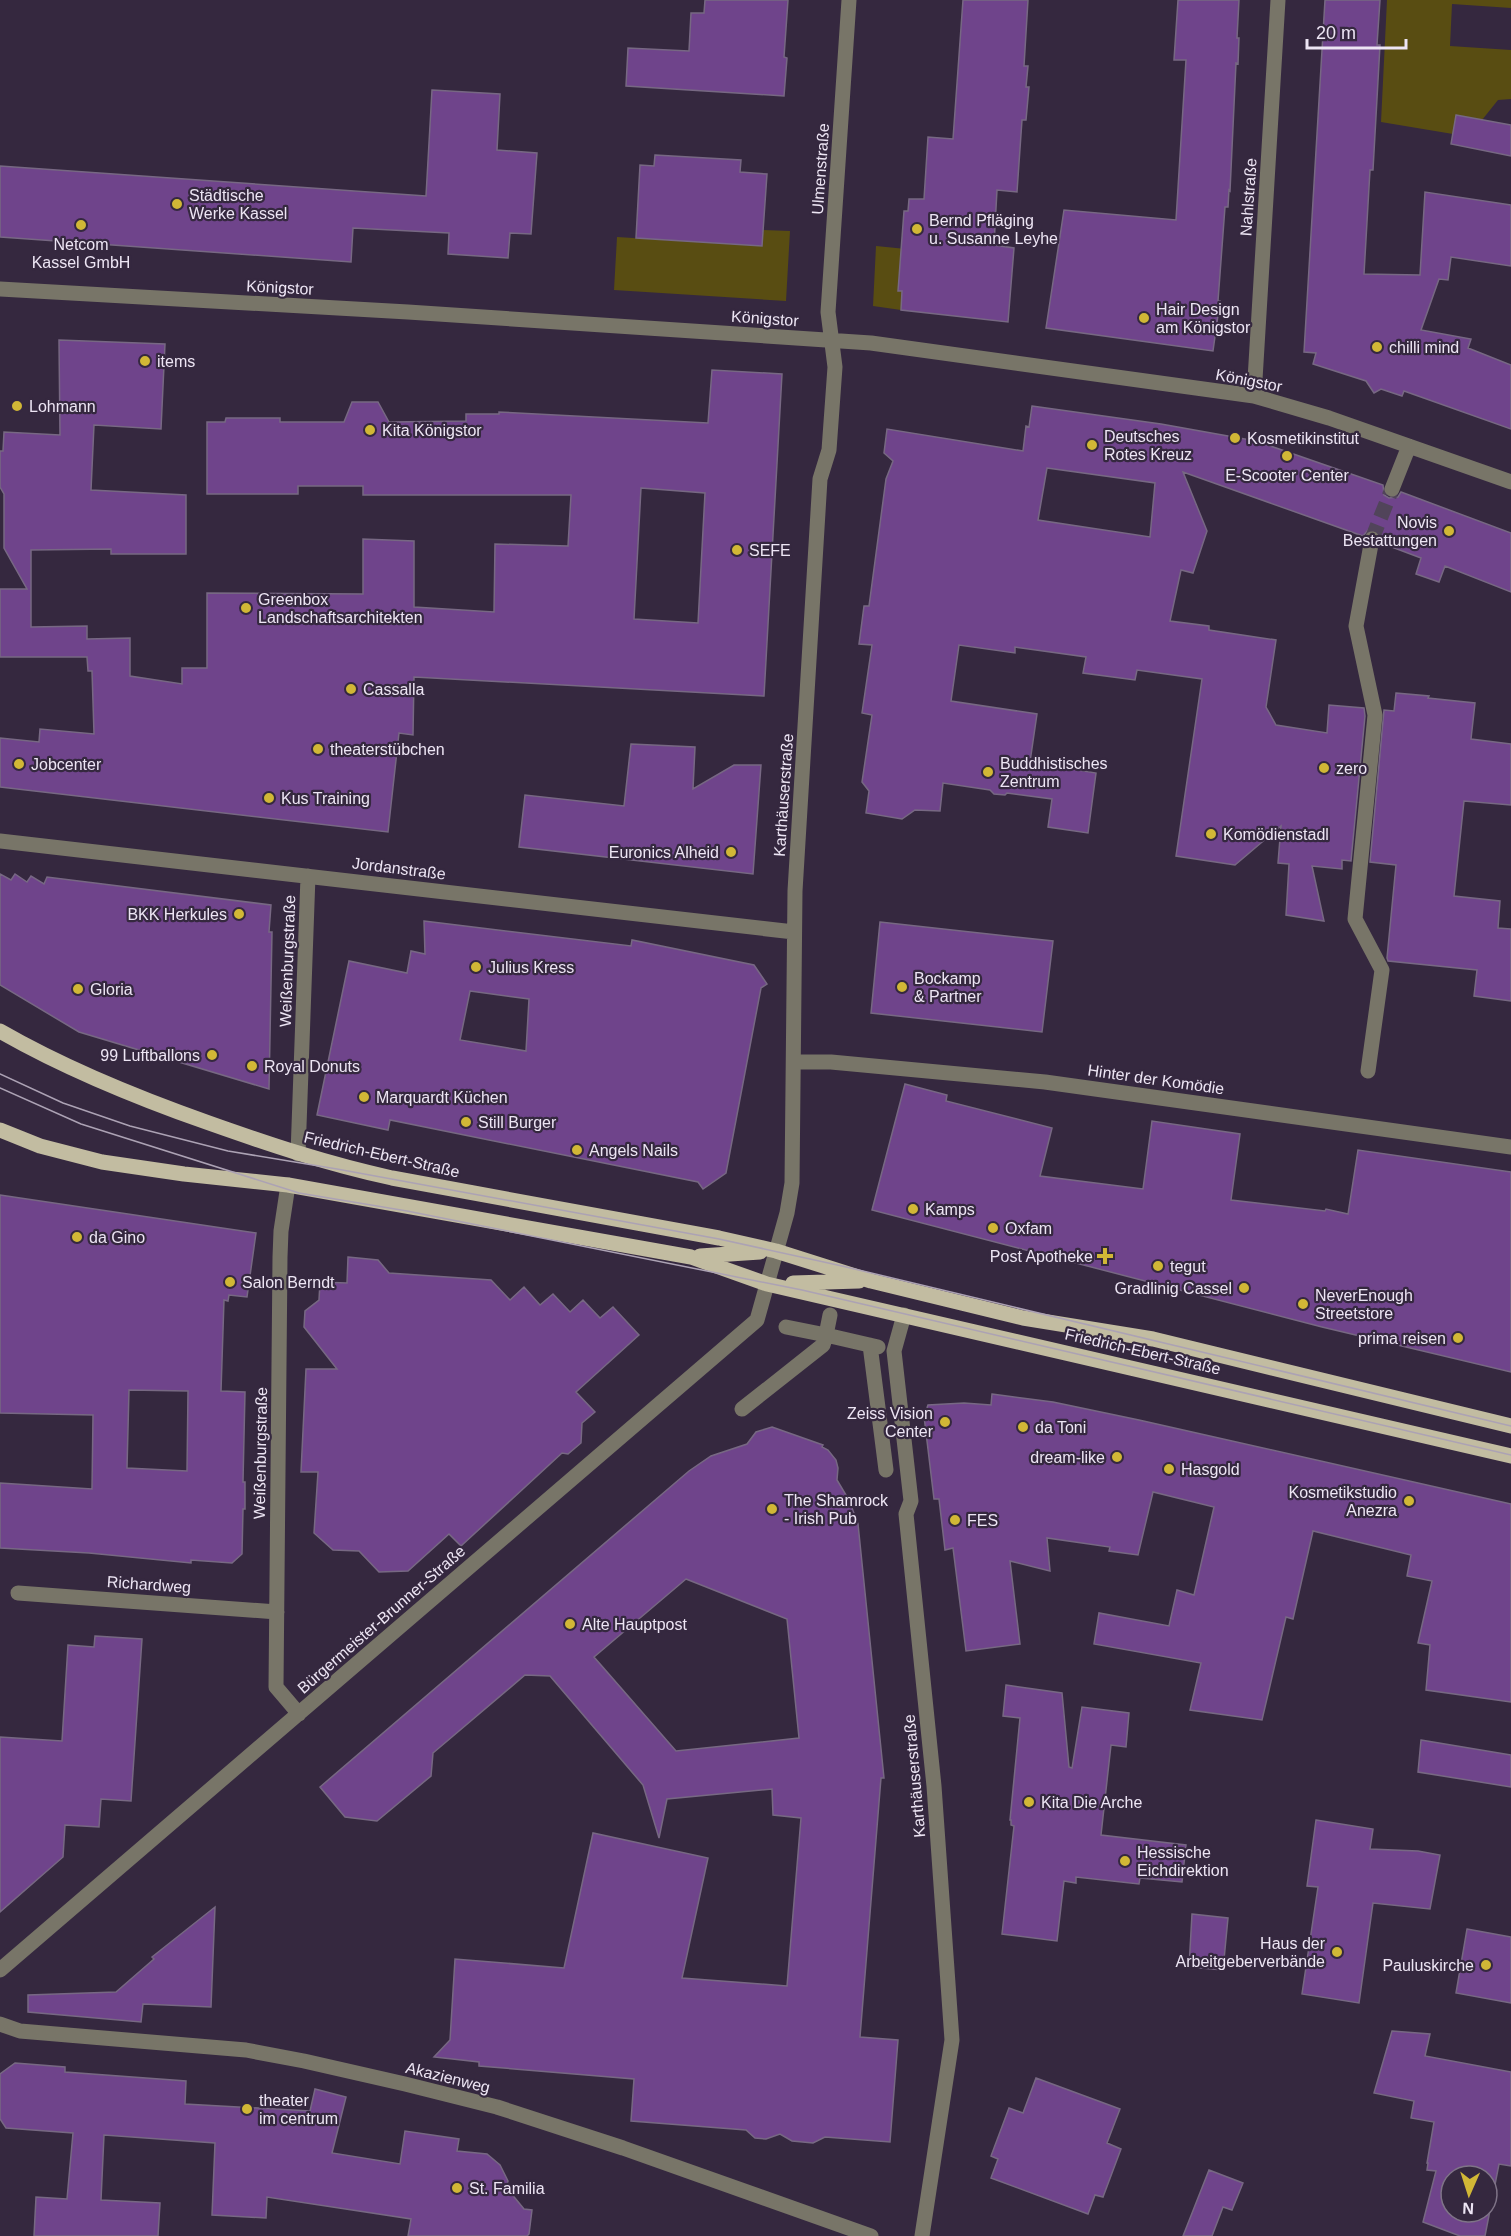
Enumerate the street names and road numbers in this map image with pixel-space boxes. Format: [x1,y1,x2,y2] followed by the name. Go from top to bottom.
[809,123,832,215] street label: Ulmenstraße
[1237,157,1260,237] street label: Nahlstraße
[246,277,315,298] street label: Königstor
[731,308,800,329] street label: Königstor
[1214,366,1284,395] street label: Königstor
[771,733,796,857] street label: Karthäuserstraße
[351,854,447,883] street label: Jordanstraße
[277,895,298,1027] street label: Weißenburgstraße
[1086,1061,1225,1098] street label: Hinter der Komödie
[302,1128,461,1181] street label: Friedrich-Ebert-Straße
[1063,1325,1222,1378] street label: Friedrich-Ebert-Straße
[251,1387,270,1519] street label: Weißenburgstraße
[294,1542,469,1697] street label: Bürgermeister-Brunner-Straße
[106,1573,192,1596] street label: Richardweg
[901,1714,928,1838] street label: Karthäuserstraße
[404,2059,492,2096] street label: Akazienweg

